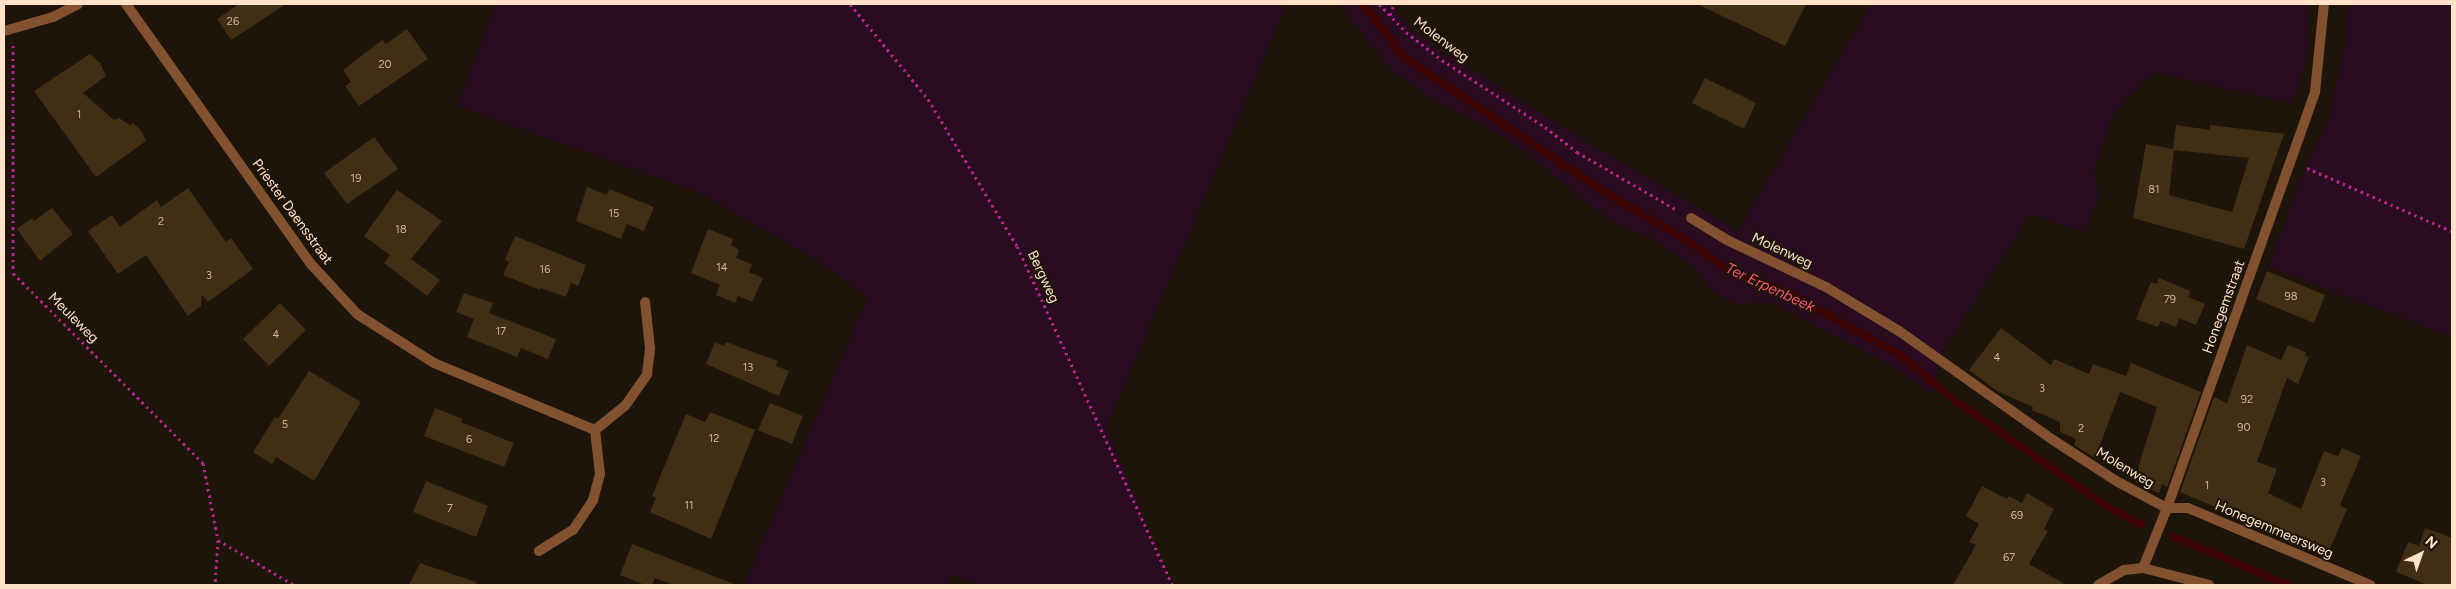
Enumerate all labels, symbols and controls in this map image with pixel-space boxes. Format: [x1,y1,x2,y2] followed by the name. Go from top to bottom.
[1410,14,1472,66] street label: Molenweg
[227,15,239,29] house number: 26
[378,58,392,72] house number: 20
[77,108,81,122] house number: 1
[248,156,336,268] street label: Priester Daensstraat
[351,172,361,186] house number: 19
[2148,183,2160,197] house number: 81
[609,207,619,221] house number: 15
[158,215,164,229] house number: 2
[395,223,407,237] house number: 18
[1749,230,1815,272] street label: Molenweg
[1024,248,1062,306] street label: Bergweg
[2199,258,2249,356] street label: Honegemstraat
[1723,259,1817,317] water label: Ter Erpenbeek
[716,261,728,275] house number: 14
[540,263,550,277] house number: 16
[206,269,212,283] house number: 3
[44,289,102,347] street label: Meuleweg
[2285,290,2297,304] house number: 98
[2164,293,2176,307] house number: 79
[496,325,506,339] house number: 17
[273,328,279,342] house number: 4
[1994,351,2000,365] house number: 4
[743,361,753,375] house number: 13
[2039,382,2045,396] house number: 3
[2241,393,2253,407] house number: 92
[282,418,288,432] house number: 5
[2237,421,2251,435] house number: 90
[2078,422,2084,436] house number: 2
[709,432,719,446] house number: 12
[466,433,472,447] house number: 6
[2093,444,2157,492] street label: Molenweg
[2320,476,2326,490] house number: 3
[2205,479,2209,493] house number: 1
[2212,497,2336,563] street label: Honegemmeersweg
[684,499,694,513] house number: 11
[447,502,453,516] house number: 7
[2011,509,2023,523] house number: 69
[2396,529,2446,579] north arrow
[2422,533,2441,552] text: N
[2003,551,2015,565] house number: 67

